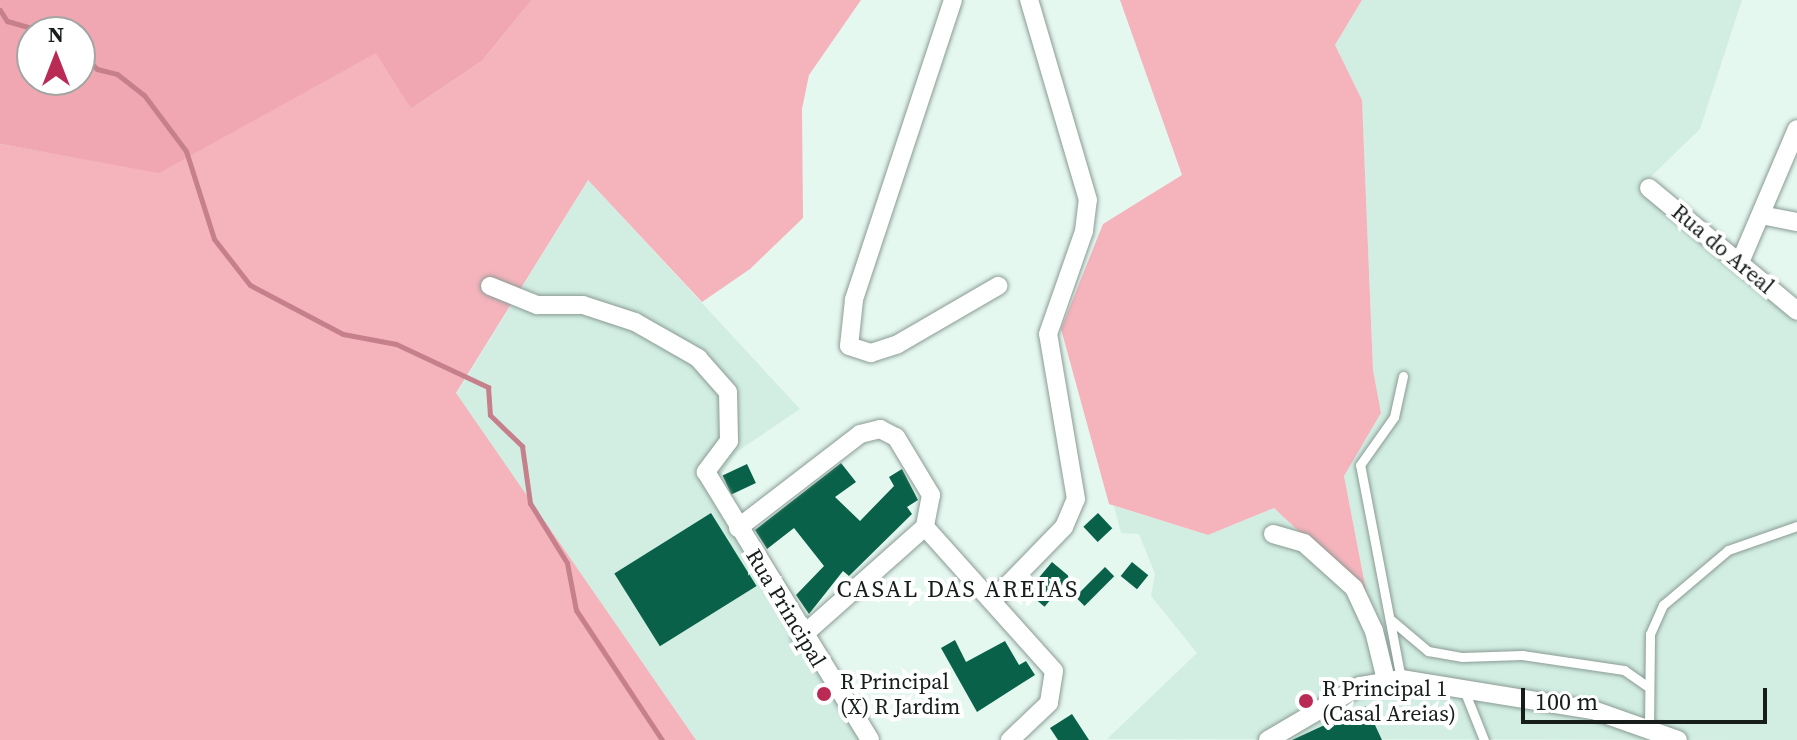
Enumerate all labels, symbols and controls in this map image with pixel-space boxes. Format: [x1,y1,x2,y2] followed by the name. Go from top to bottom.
[16,16,96,96] north arrow
[48,19,64,49] text: N
[1667,199,1779,299] street label: Rua do Areal
[740,544,832,672] street label: Rua Principal
[837,575,1079,603] district label: CASAL DAS AREIAS
[840,668,960,720] place label: R Principal (X) R Jardim
[1525,672,1771,722] scale bar
[1322,675,1456,726] place label: R Principal 1 (Casal Areias)
[815,685,833,703] marker: R Principal (X) R Jardim
[1535,685,1598,718] text: 100 m
[1297,692,1315,710] marker: R Principal 1 (Casal Areias)

